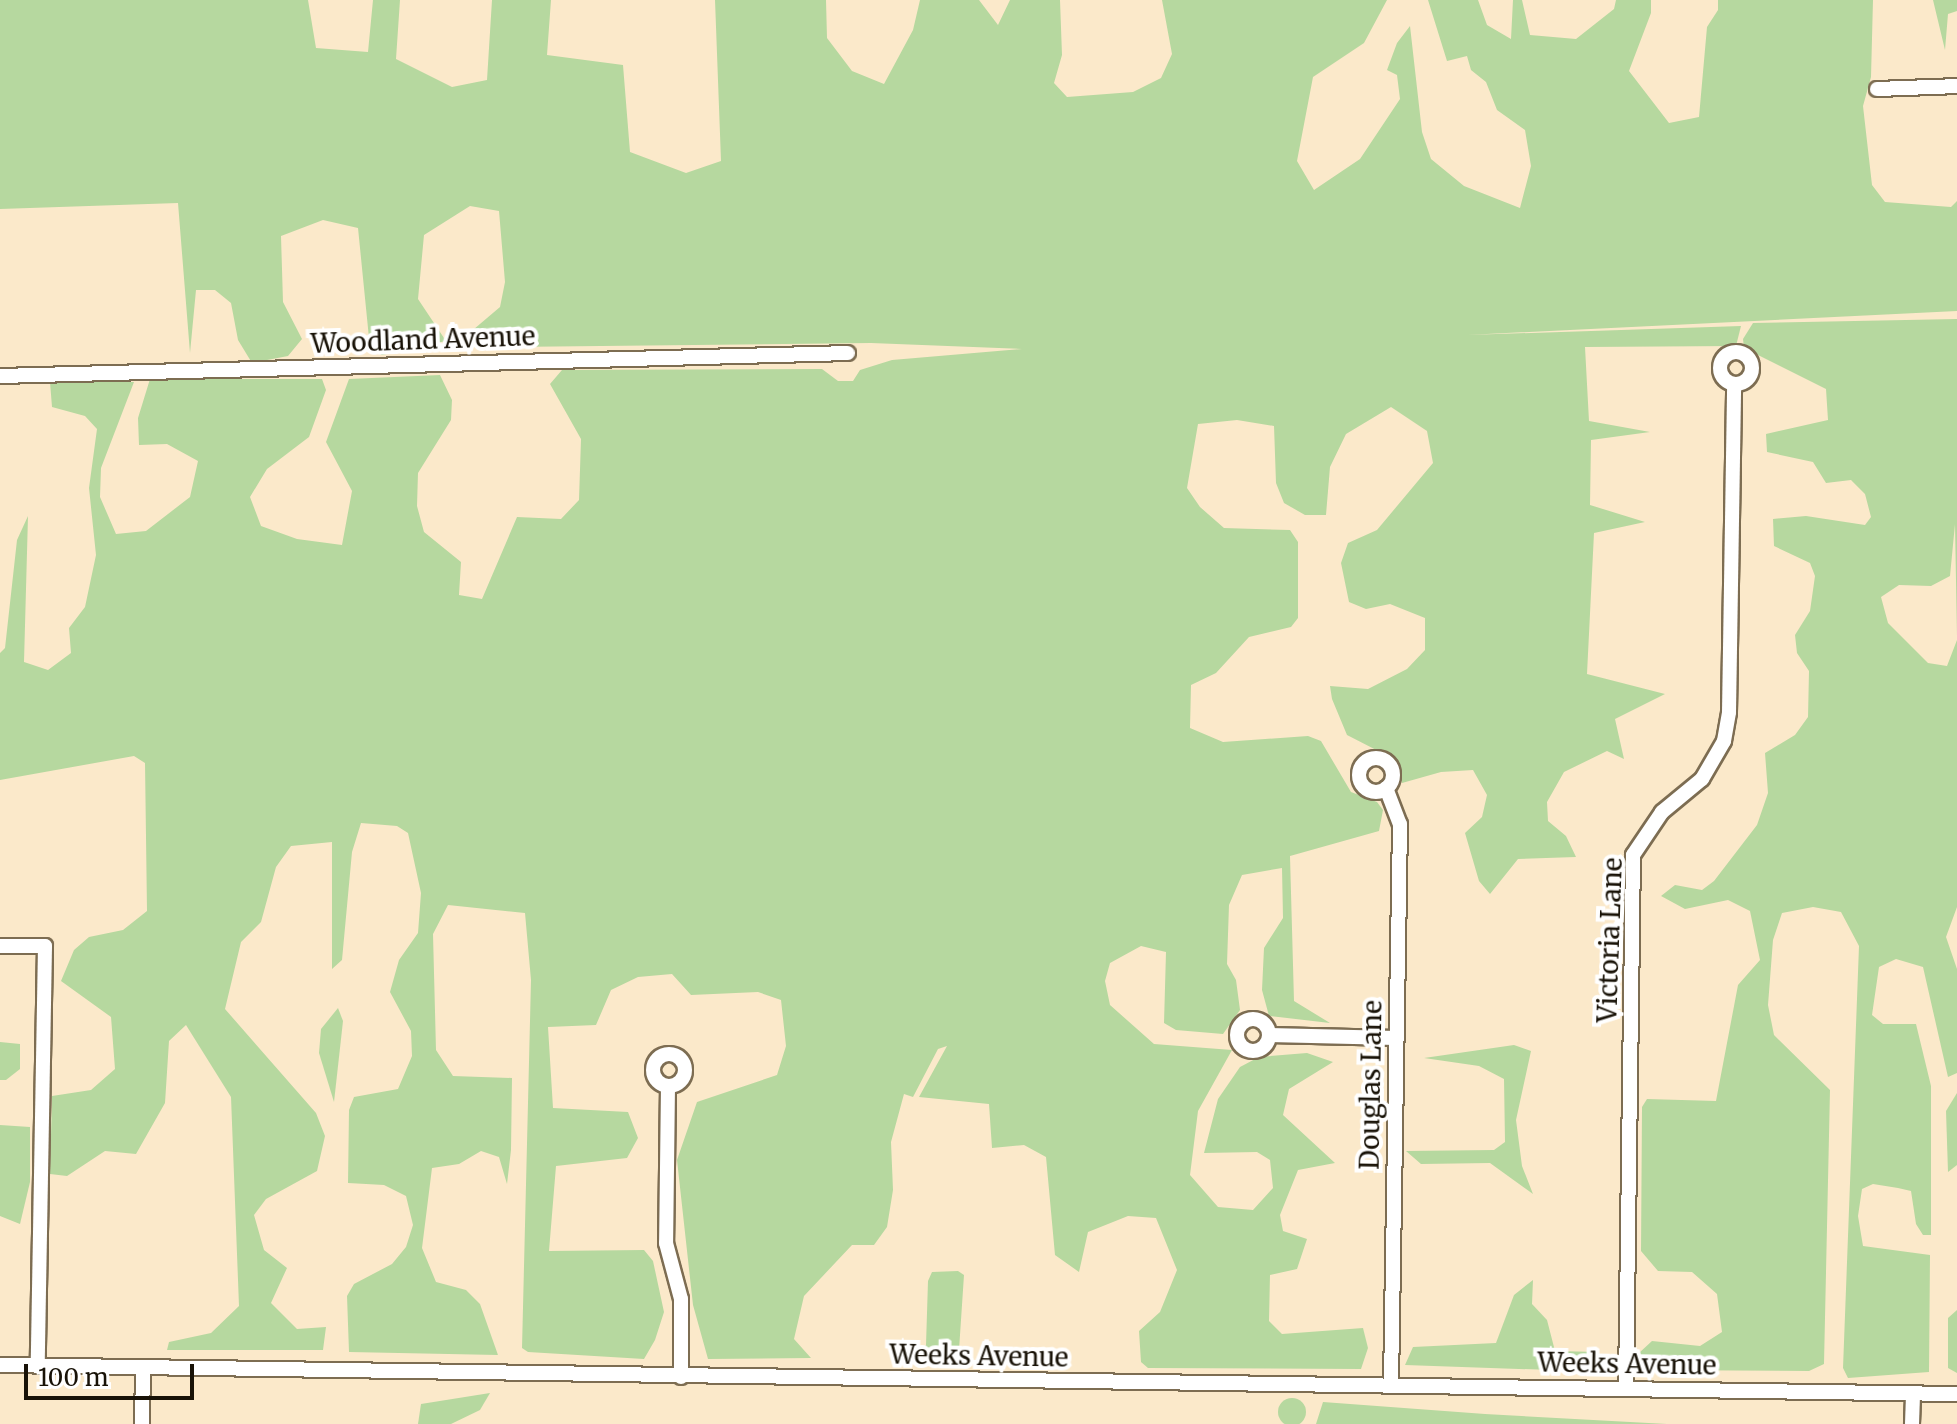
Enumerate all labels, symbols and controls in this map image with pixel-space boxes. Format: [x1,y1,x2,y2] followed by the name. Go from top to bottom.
[310,320,536,360] street label: Woodland Avenue
[1592,857,1628,1023] street label: Victoria Lane
[1354,1000,1388,1170] street label: Douglas Lane
[889,1339,1069,1373] street label: Weeks Avenue
[1537,1347,1717,1381] street label: Weeks Avenue
[28,1348,198,1398] scale bar
[38,1362,108,1393] text: 100 m

